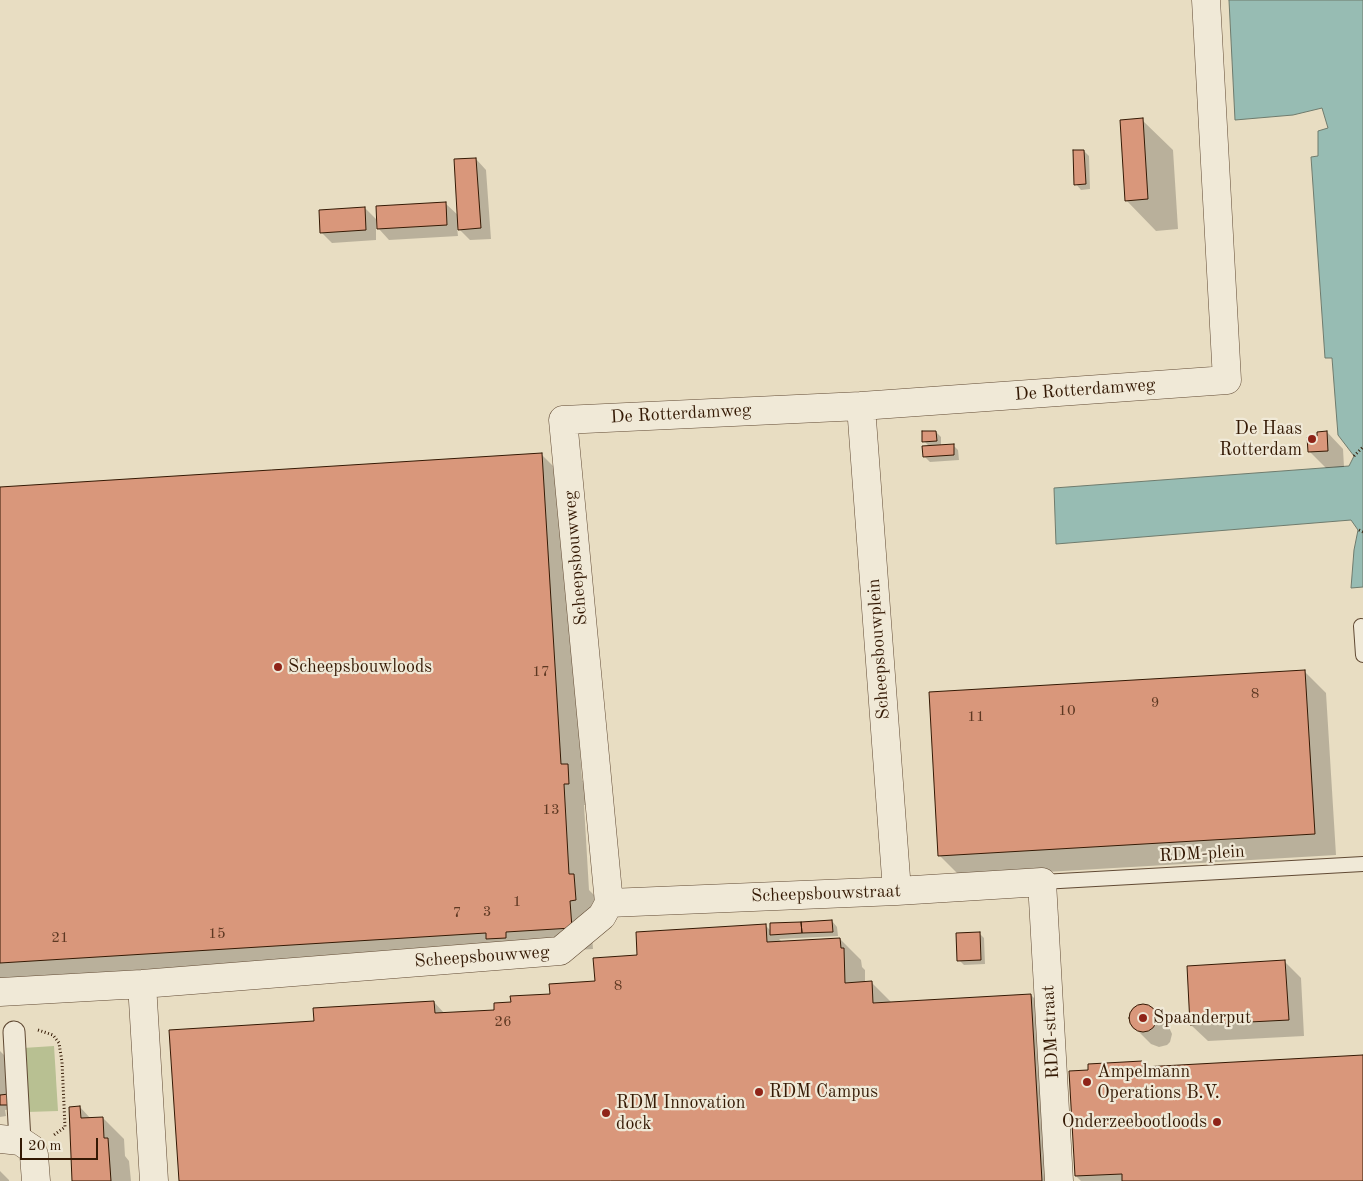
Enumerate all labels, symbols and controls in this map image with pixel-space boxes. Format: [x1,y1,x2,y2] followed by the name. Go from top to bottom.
[1014,374,1156,406] street label: De Rotterdamweg
[610,400,752,428] street label: De Rotterdamweg
[1219,418,1302,460] place label: De Haas Rotterdam
[1306,433,1318,445] marker: De Haas Rotterdam
[559,490,593,626] street label: Scheepsbouwweg
[863,578,895,720] street label: Scheepsbouwplein
[288,656,432,678] place label: Scheepsbouwloods
[272,661,284,673] marker: Scheepsbouwloods
[532,663,550,681] house number: 17
[1251,685,1259,703] house number: 8
[1151,694,1159,712] house number: 9
[1058,702,1076,720] house number: 10
[967,708,985,726] house number: 11
[542,801,560,819] house number: 13
[1159,841,1245,867] street label: RDM-plein
[751,881,901,907] street label: Scheepsbouwstraat
[513,893,521,911] house number: 1
[483,903,491,921] house number: 3
[453,904,461,922] house number: 7
[208,925,226,943] house number: 15
[51,929,69,947] house number: 21
[414,942,550,972] street label: Scheepsbouwweg
[614,977,622,995] house number: 8
[1038,984,1064,1080] street label: RDM-straat
[1153,1007,1251,1029] place label: Spaanderput
[1137,1012,1149,1024] marker: Spaanderput
[494,1013,512,1031] house number: 26
[1097,1061,1220,1104] place label: Ampelmann Operations B.V.
[1081,1076,1093,1088] marker: Ampelmann Operations B.V.
[769,1081,878,1103] place label: RDM Campus
[753,1086,765,1098] marker: RDM Campus
[616,1092,745,1134] place label: RDM Innovation dock
[600,1107,612,1119] marker: RDM Innovation dock
[1062,1111,1207,1133] place label: Onderzeebootloods
[1211,1116,1223,1128] marker: Onderzeebootloods
[22,1128,100,1160] scale bar
[28,1139,62,1154] text: 20 m

